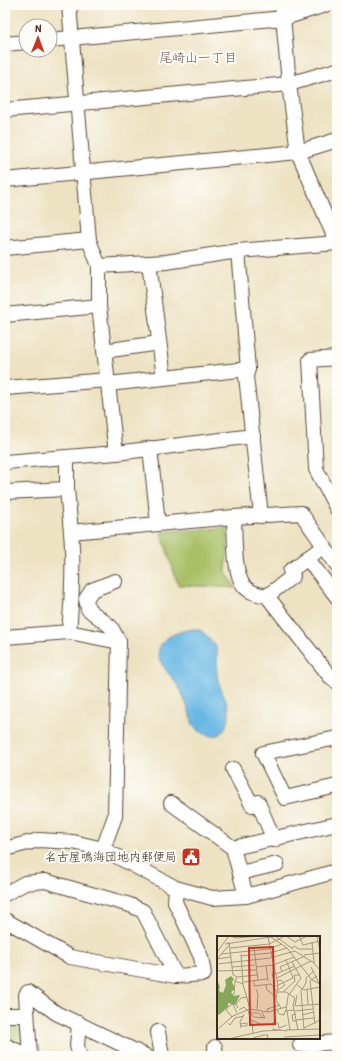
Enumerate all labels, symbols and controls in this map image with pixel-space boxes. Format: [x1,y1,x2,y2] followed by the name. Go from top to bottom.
[18,18,58,58] north arrow
[35,21,41,35] text: N
[159,48,237,66] district label: 尾崎山一丁目
[180,846,202,868] public building icon: 名古屋鳴海団地内郵便局
[45,848,177,865] place label: 名古屋鳴海団地内郵便局
[217,936,320,1039] inset map

